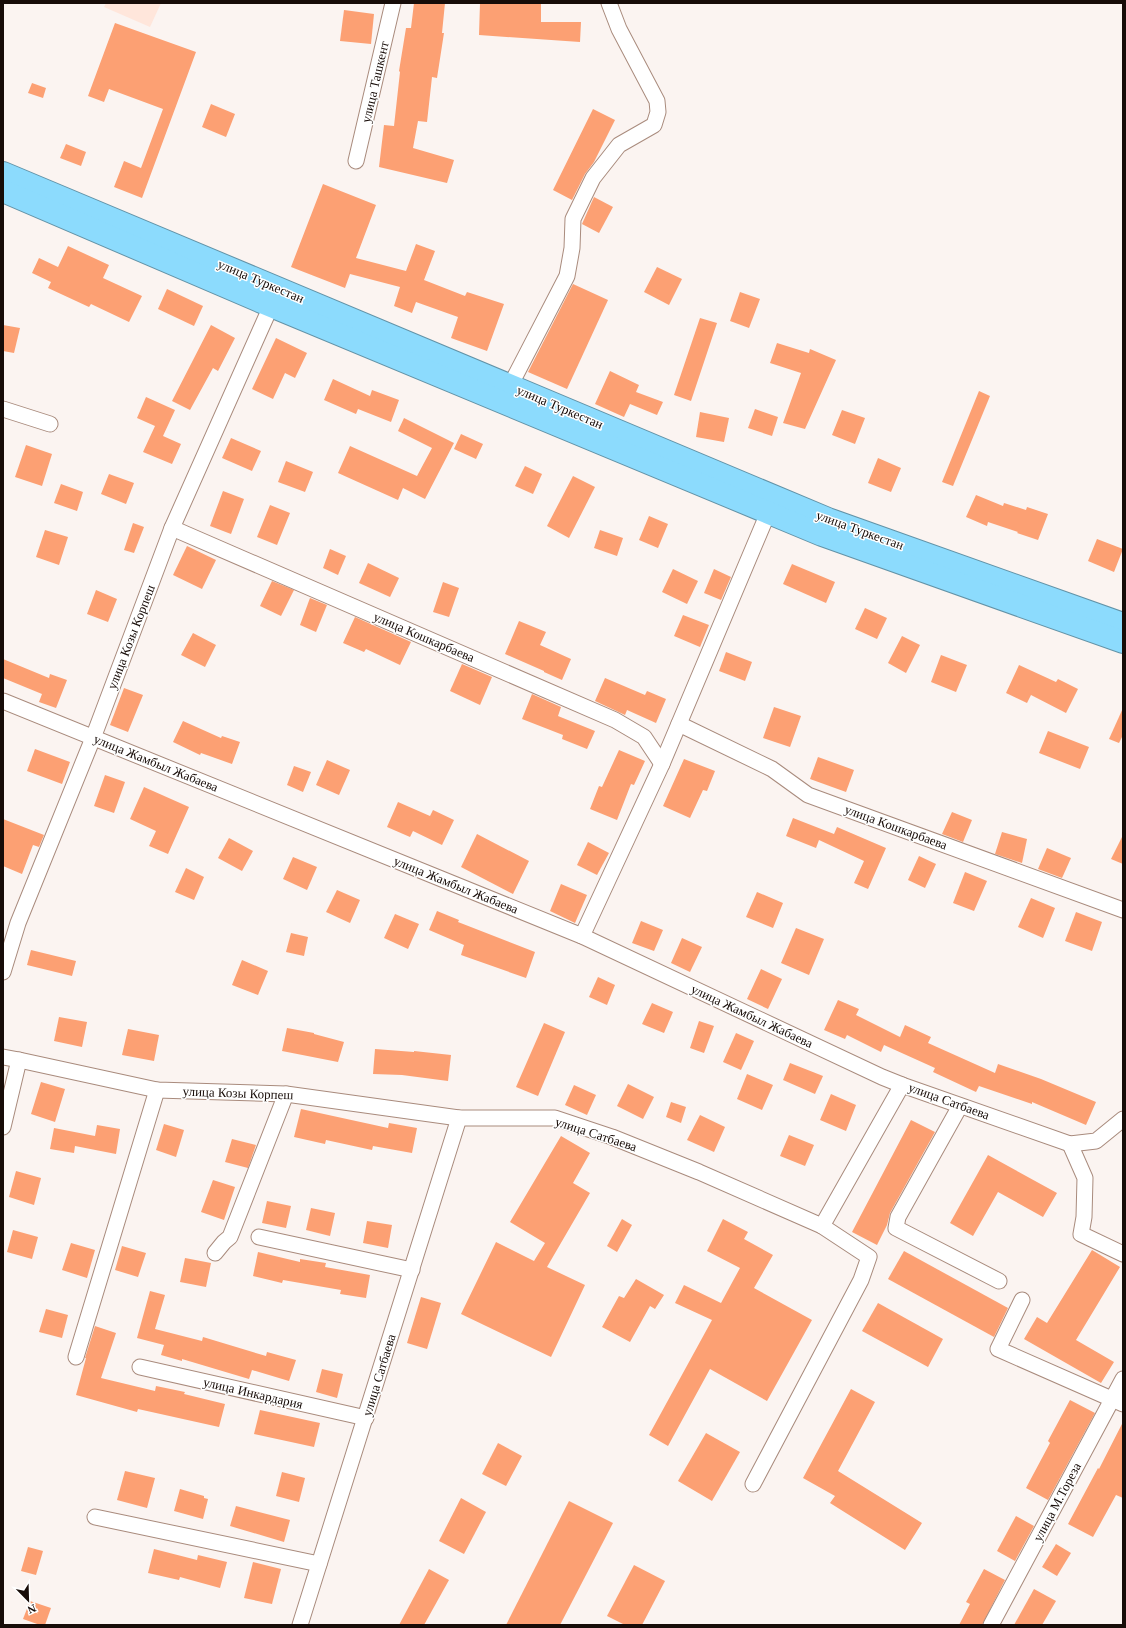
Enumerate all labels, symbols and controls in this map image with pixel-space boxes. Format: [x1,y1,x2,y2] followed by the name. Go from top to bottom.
[358,39,392,124] street label: улица Ташкент
[216,256,306,306] street label: улица Туркестан
[515,382,605,432] street label: улица Туркестан
[814,507,906,553] street label: улица Туркестан
[104,583,158,691] street label: улица Козы Корпеш
[371,609,477,665] street label: улица Кошкарбаева
[92,731,221,795] street label: улица Жамбыл Жабаева
[843,801,950,853] street label: улица Кошкарбаева
[392,853,521,917] street label: улица Жамбыл Жабаева
[689,981,816,1051] street label: улица Жамбыл Жабаева
[906,1079,992,1123] street label: улица Сатбаева
[182,1084,294,1102] street label: улица Козы Корпеш
[553,1114,639,1154] street label: улица Сатбаева
[359,1332,399,1418] street label: улица Сатбаева
[202,1374,304,1412] street label: улица Инкардария
[1030,1460,1084,1544] street label: улица М.Тореза
[8,1580,48,1620] north arrow
[26,1602,38,1616] text: N

